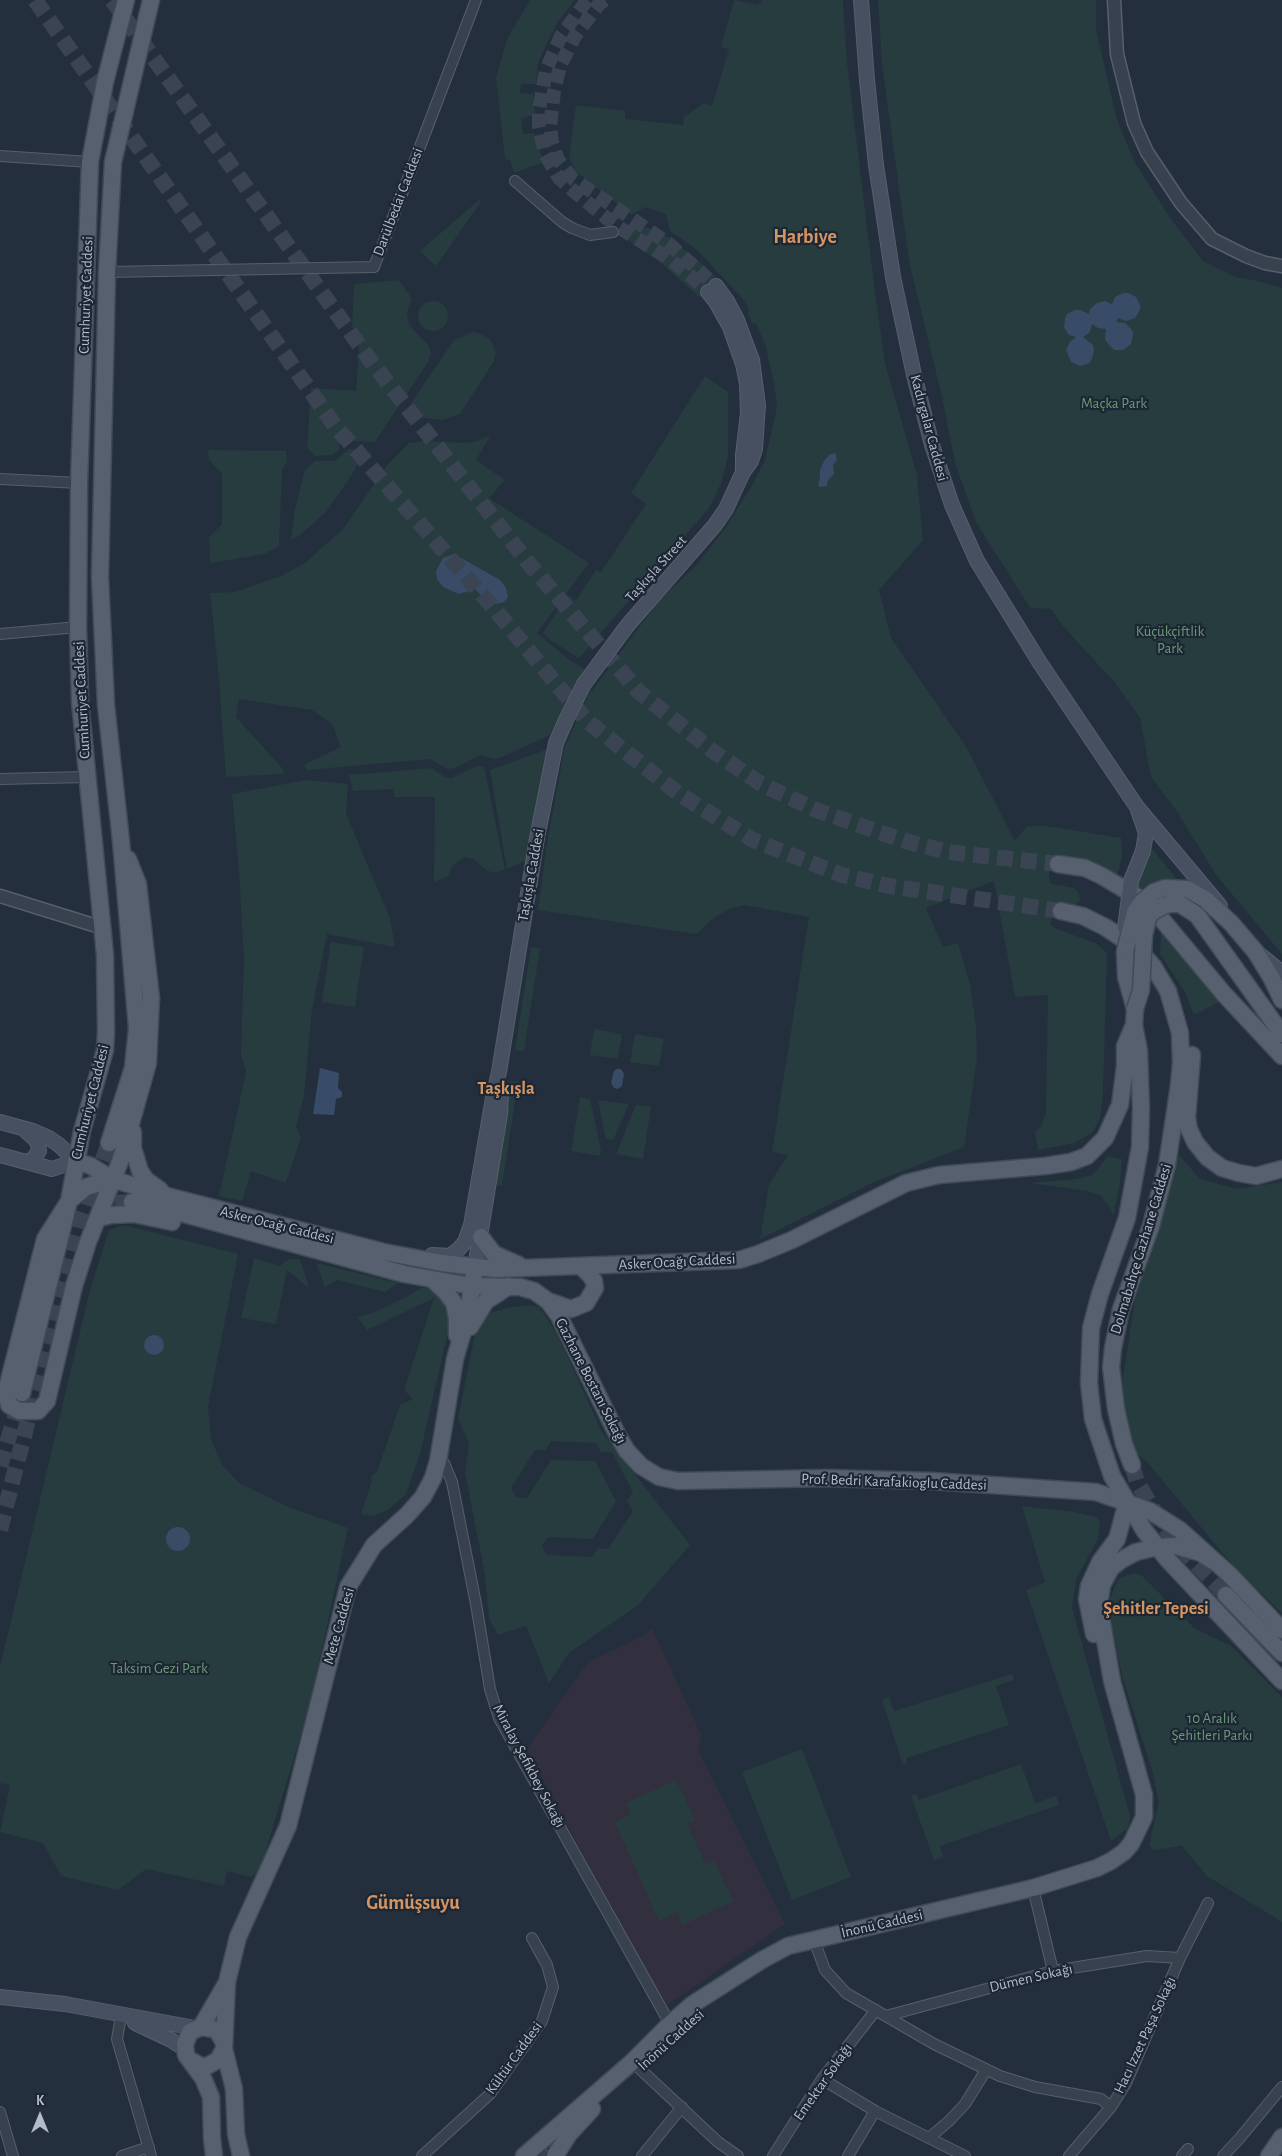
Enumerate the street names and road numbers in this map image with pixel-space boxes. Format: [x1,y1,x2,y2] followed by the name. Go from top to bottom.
[369,145,427,259] street label: Darülbedai Caddesi
[75,236,97,354] street label: Cumhuriyet Caddesi
[906,373,952,483] street label: Kadırgalar Caddesi
[621,532,691,606] street label: Taşkışla Street
[70,641,94,759] street label: Cumhuriyet Caddesi
[514,827,548,923] street label: Taşkışla Caddesi
[67,1043,113,1161] street label: Cumhuriyet Caddesi
[1106,1162,1176,1336] street label: Dolmabahçe Gazhane Caddesi
[218,1202,336,1248] street label: Asker Ocağı Caddesi
[618,1250,736,1274] street label: Asker Ocağı Caddesi
[552,1315,630,1447] street label: Gazhane Bostanı Sokağı
[801,1470,987,1494] street label: Prof. Bedri Karafakioglu Caddesi
[319,1586,359,1666] street label: Mete Caddesi
[489,1701,569,1831] street label: Miralay Şefikbey Sokağı
[840,1906,924,1942] street label: İnonü Caddesi
[988,1960,1074,1996] street label: Dümen Sokağı
[1110,1974,1180,2096] street label: Hacı Izzet Paşa Sokağı
[634,2006,708,2074] street label: İnönü Caddesi
[482,2018,546,2098] street label: Kültür Caddesi
[790,2040,856,2124] street label: Emektar Sokağı

